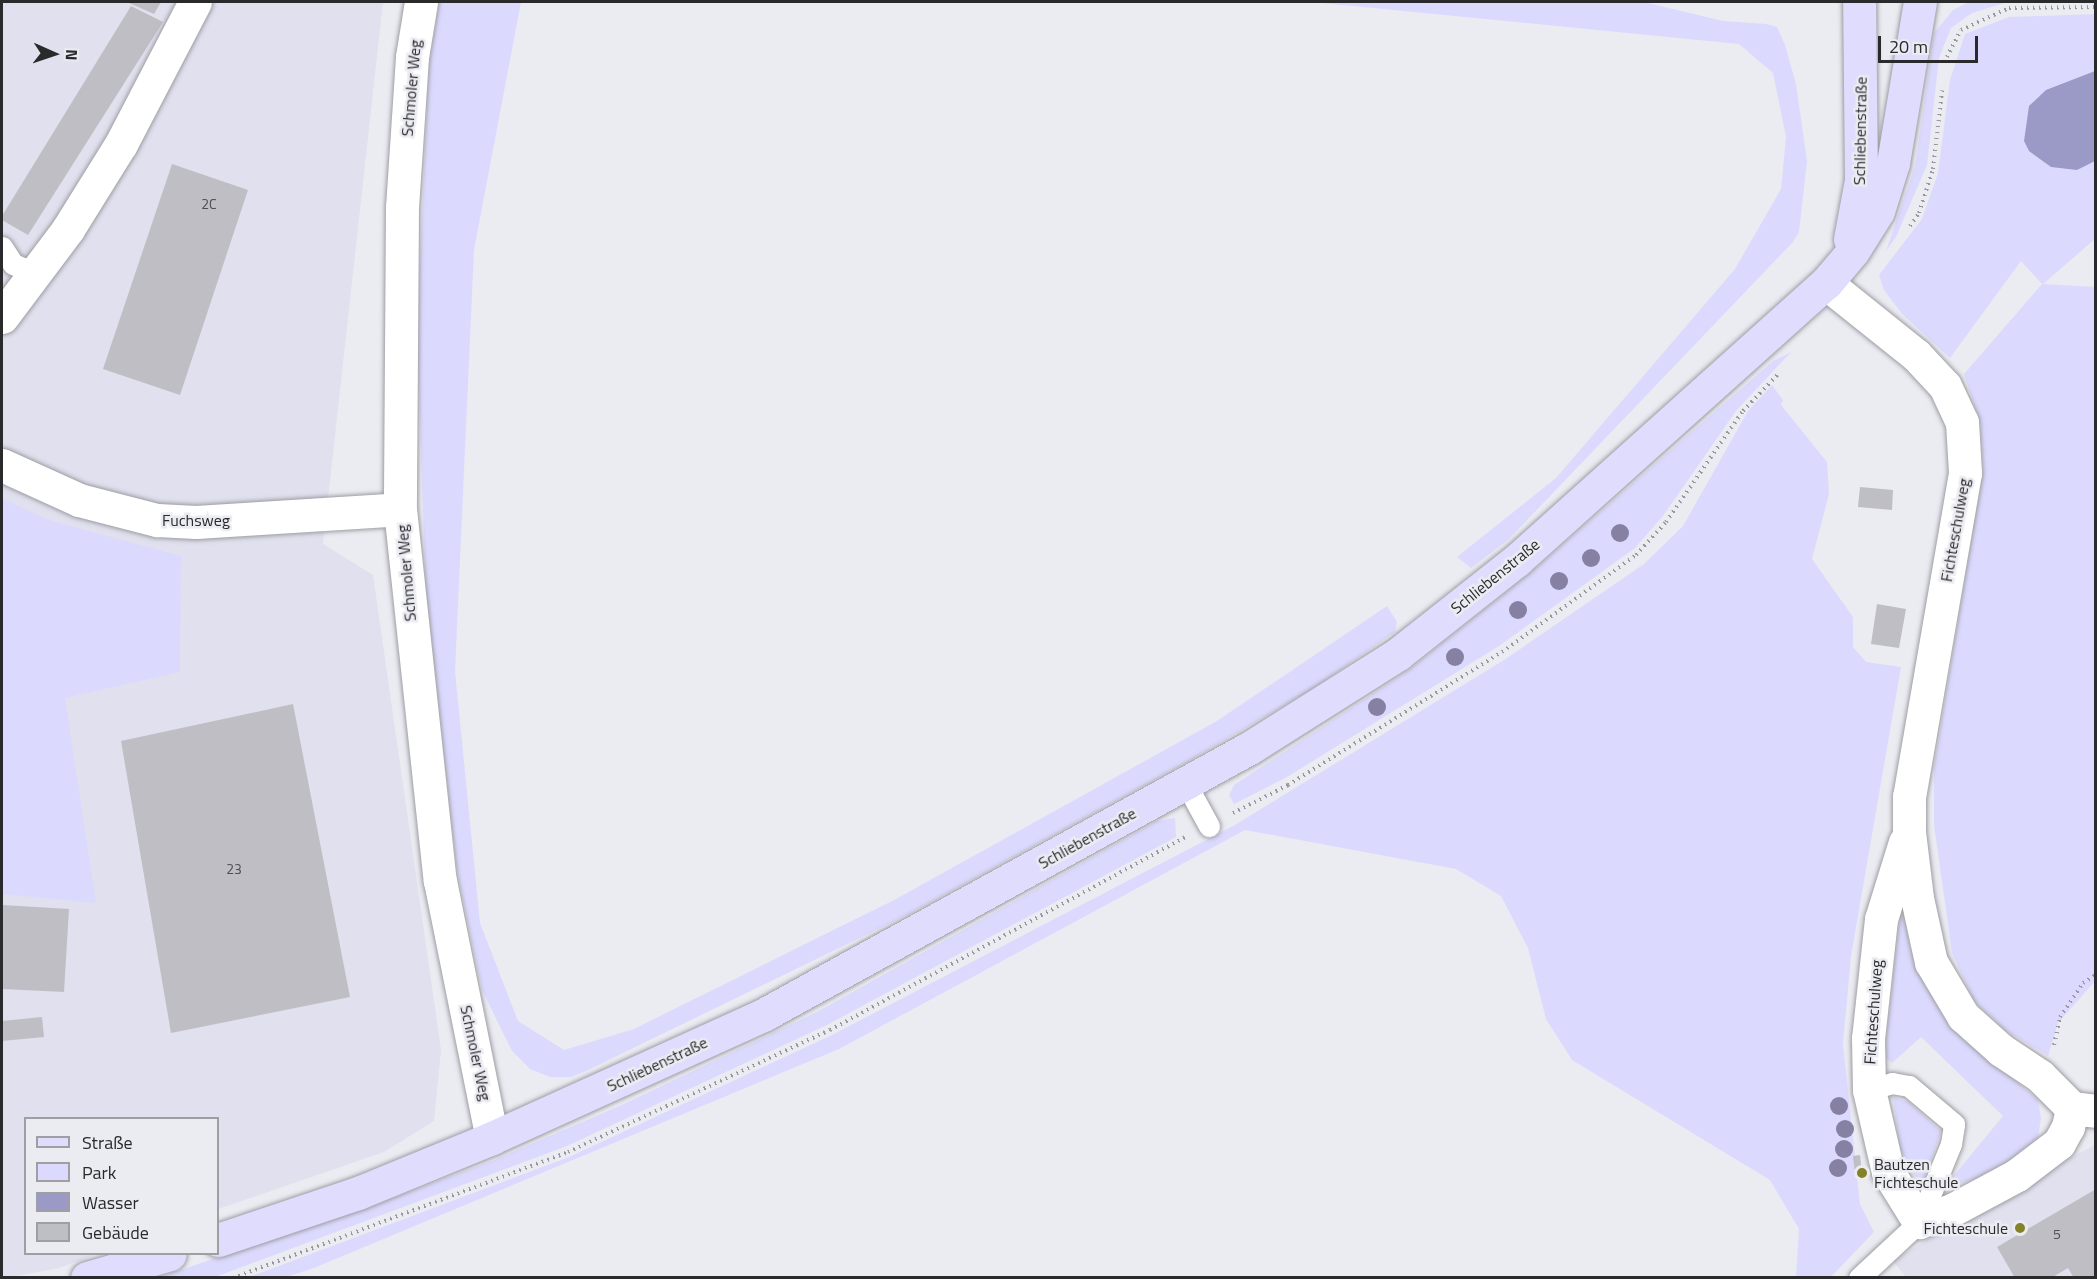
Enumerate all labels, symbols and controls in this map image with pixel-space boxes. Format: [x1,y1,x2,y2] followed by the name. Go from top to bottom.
[24,24,84,84] north arrow
[1881,24,1982,62] scale bar
[1889,33,1928,60] text: 20 m
[397,39,425,137] street label: Schmoler Weg
[60,49,84,61] text: N
[1849,77,1871,185] street label: Schliebenstraße
[201,196,217,212] house number: 2C
[1936,477,1974,583] street label: Fichteschulweg
[162,510,230,530] street label: Fuchsweg
[392,524,420,622] street label: Schmoler Weg
[1447,534,1543,618] street label: Schliebenstraße
[1035,803,1139,873] street label: Schliebenstraße
[226,861,242,877] house number: 23
[1860,959,1886,1065] street label: Fichteschulweg
[457,1004,495,1102] street label: Schmoler Weg
[604,1032,710,1096] street label: Schliebenstraße
[24,1117,219,1255] legend
[82,1129,133,1156] text: Straße
[1874,1154,1958,1192] place label: Bautzen Fichteschule
[82,1159,116,1186] text: Park
[1855,1166,1869,1180] marker: Bautzen Fichteschule
[82,1189,139,1216] text: Wasser
[1924,1218,2008,1238] place label: Fichteschule
[82,1219,149,1246] text: Gebäude
[2013,1221,2027,1235] marker: Fichteschule
[2053,1226,2061,1242] house number: 5

